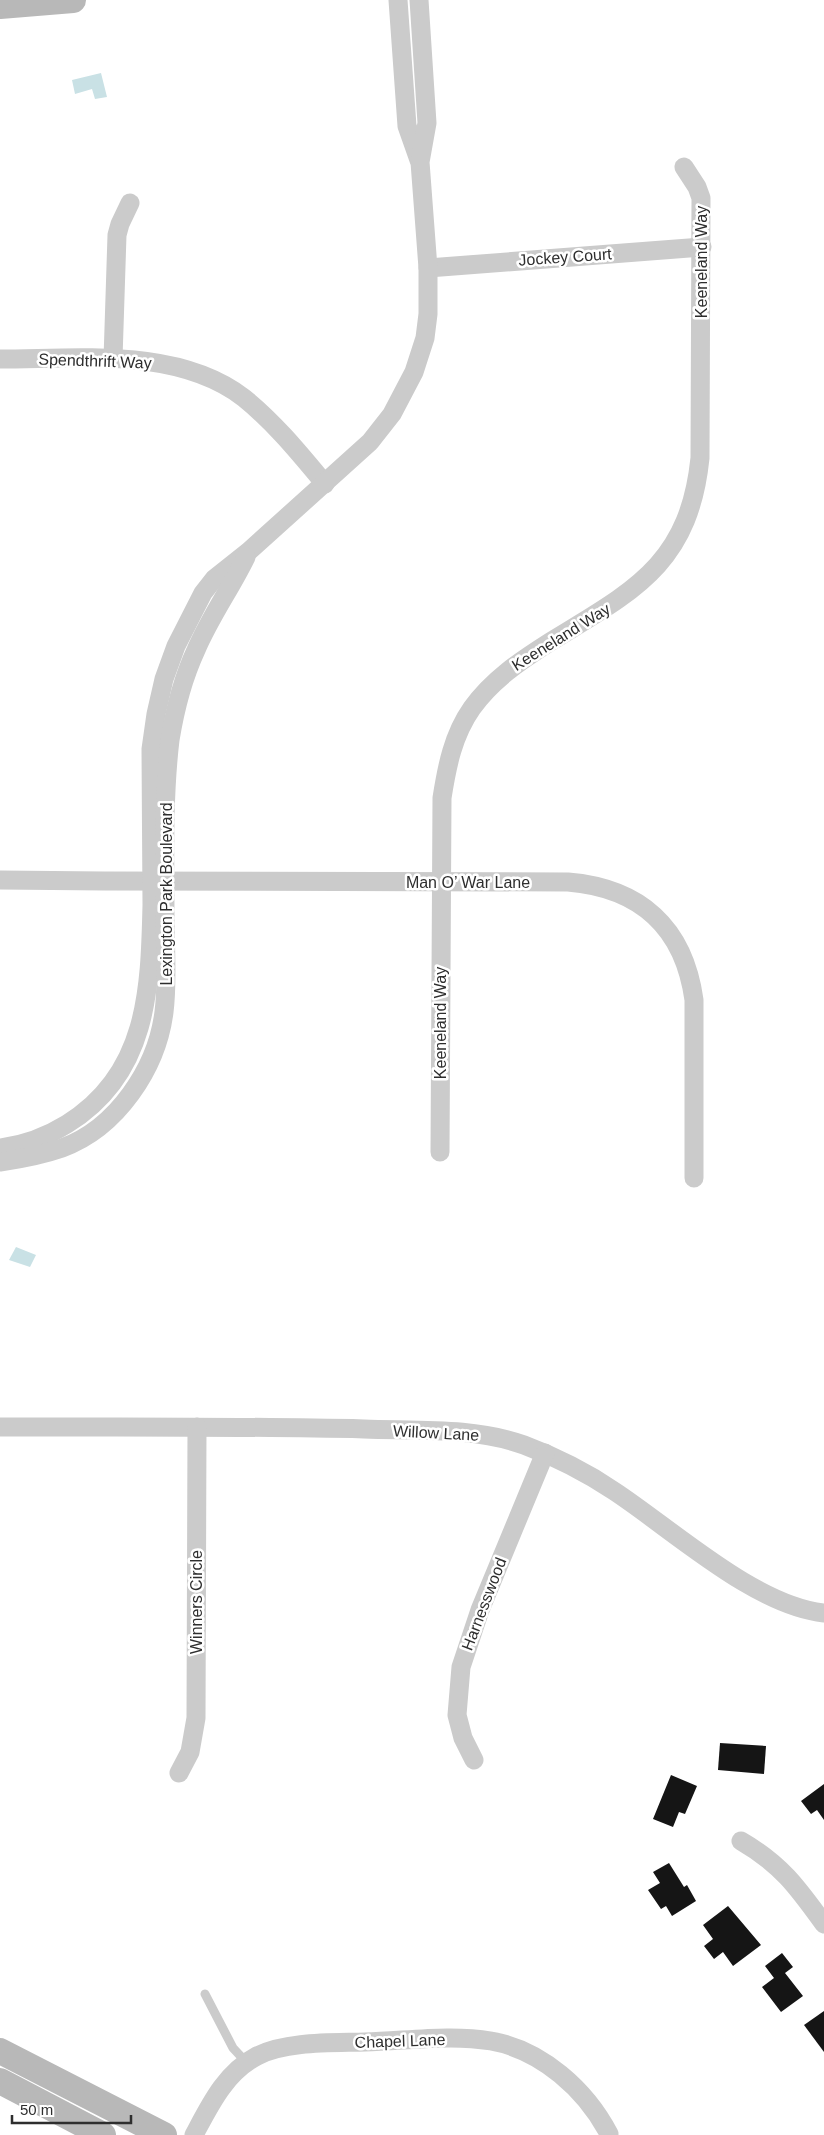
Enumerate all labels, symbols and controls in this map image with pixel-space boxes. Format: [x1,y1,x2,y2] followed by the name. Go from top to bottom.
[693,206,710,318] street label: Keeneland Way
[518,245,613,269] street label: Jockey Court
[38,351,152,371] street label: Spendthrift Way
[509,600,613,674] street label: Keeneland Way
[158,802,175,986] street label: Lexington Park Boulevard
[406,874,530,891] street label: Man O’ War Lane
[432,967,449,1079] street label: Keeneland Way
[392,1422,480,1444] street label: Willow Lane
[188,1550,205,1654] street label: Winners Circle
[459,1555,509,1653] street label: Harnesswood
[354,2031,446,2051] street label: Chapel Lane
[12,2092,131,2124] scale bar
[20,2101,53,2118] text: 50 m

